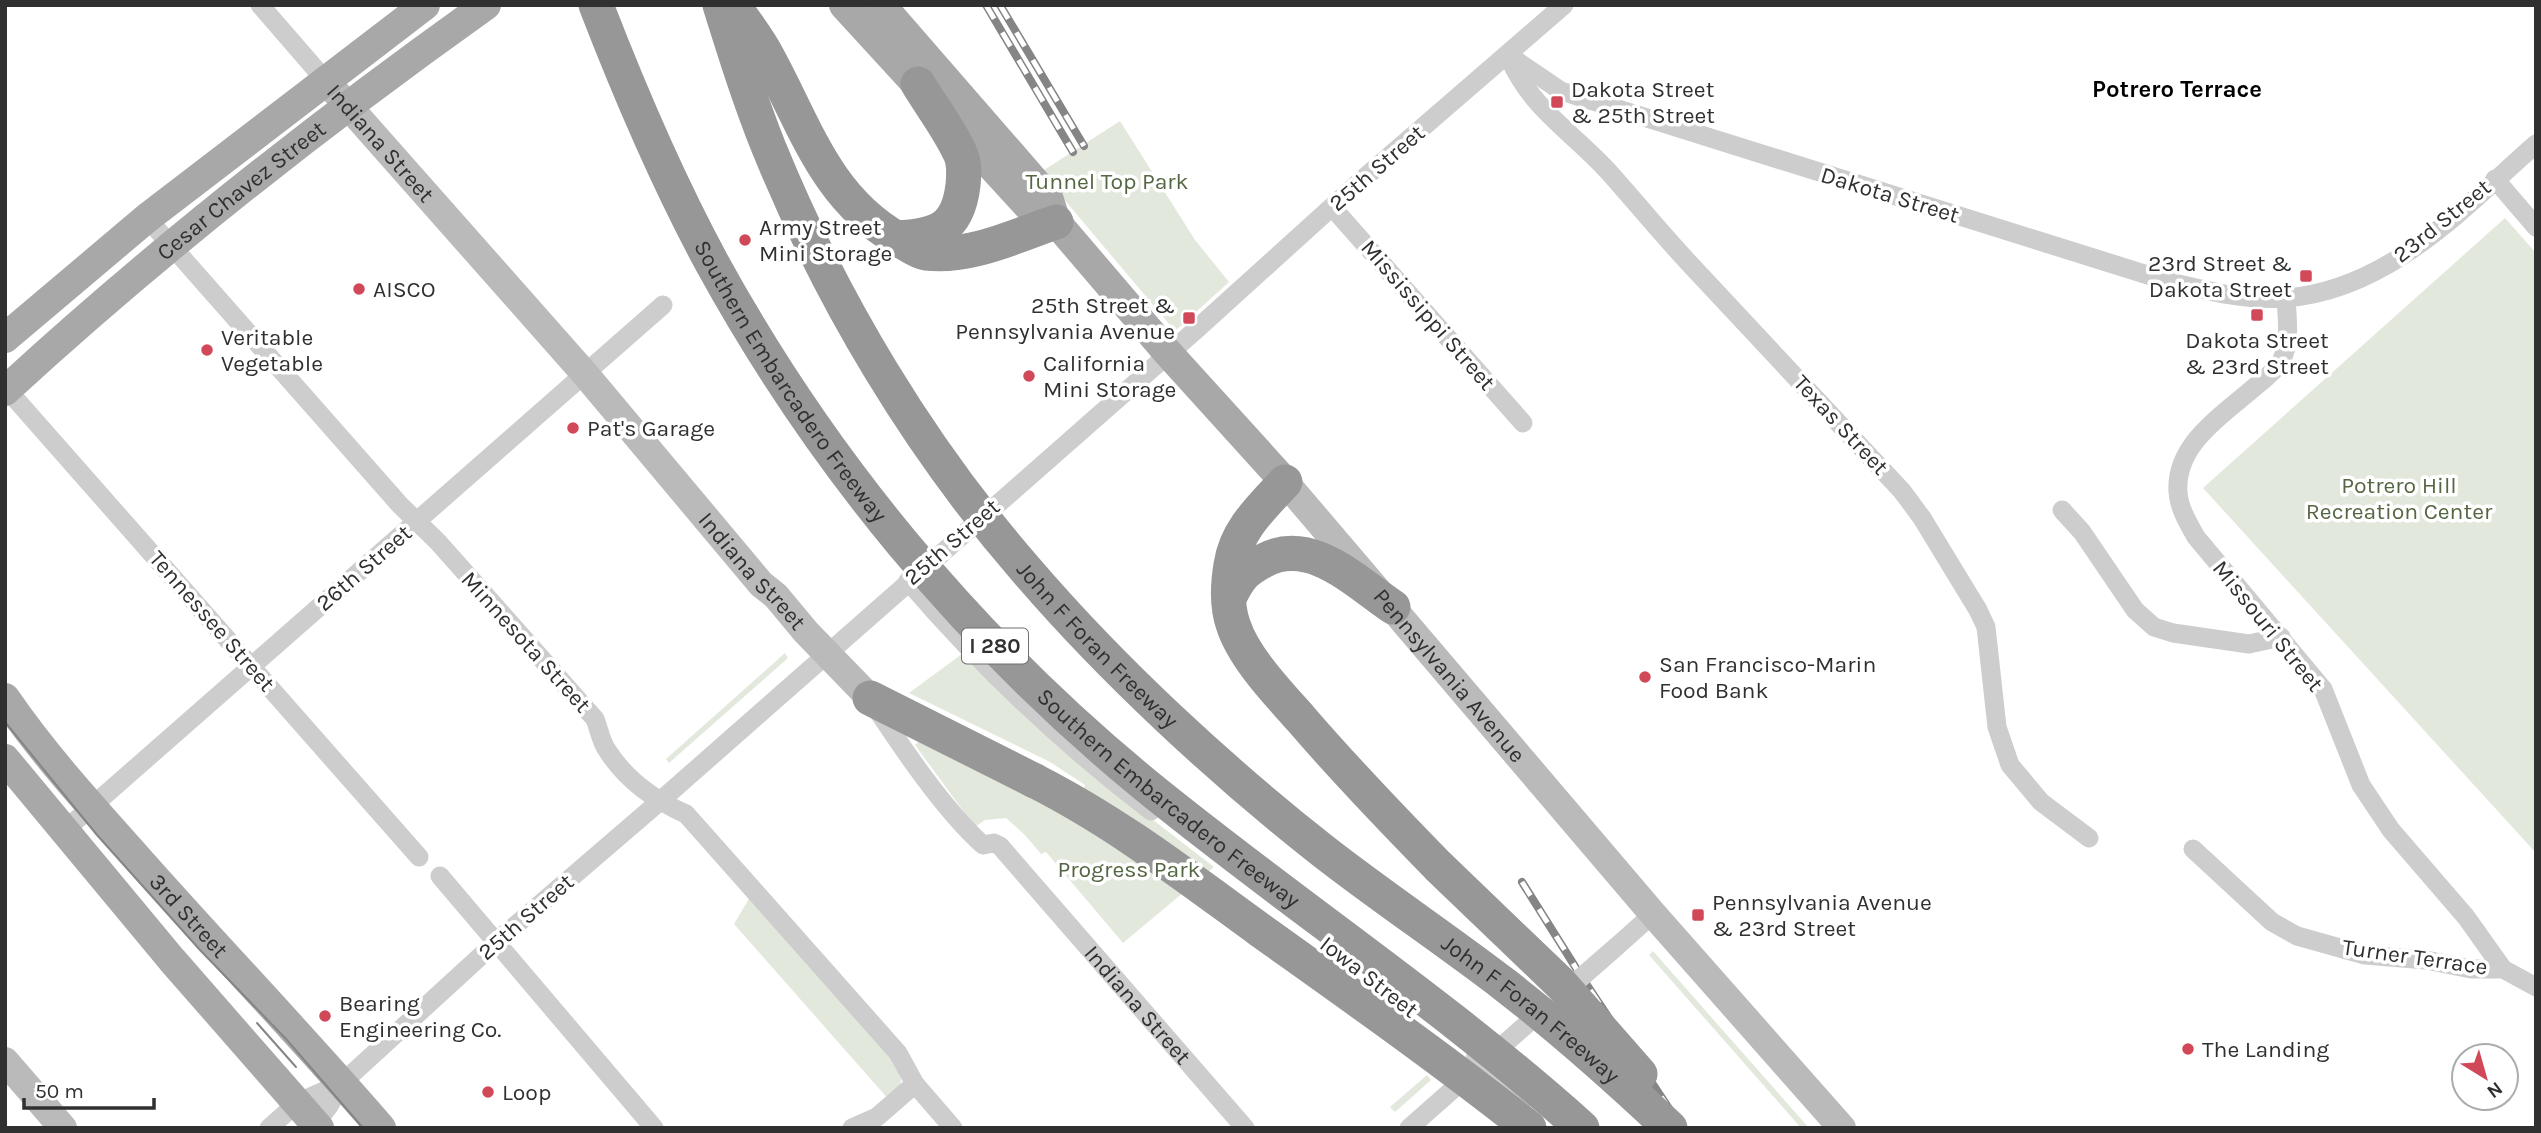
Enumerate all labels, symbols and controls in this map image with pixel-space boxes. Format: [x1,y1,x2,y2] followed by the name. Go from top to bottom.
[2092,75,2262,103] district label: Potrero Terrace
[1571,76,1715,129] place label: Dakota Street & 25th Street
[321,78,440,208] street label: Indiana Street
[1549,94,1565,110] marker: Dakota Street & 25th Street
[151,115,331,266] street label: Cesar Chavez Street
[1324,119,1430,217] street label: 25th Street
[1818,161,1963,229] street label: Dakota Street
[1025,168,1189,195] park label: Tunnel Top Park
[2388,173,2496,268] street label: 23rd Street
[759,214,892,267] place label: Army Street Mini Storage
[737,232,753,248] marker: Army Street Mini Storage
[1355,234,1501,396] street label: Mississippi Street
[689,235,893,528] street label: Southern Embarcadero Freeway
[2148,250,2292,303] place label: 23rd Street & Dakota Street
[2298,268,2314,284] marker: 23rd Street & Dakota Street
[373,276,436,303] place label: AISCO
[351,281,367,297] marker: AISCO
[955,292,1175,345] place label: 25th Street & Pennsylvania Avenue
[2249,307,2265,323] marker: Dakota Street & 23rd Street
[1181,310,1197,326] marker: 25th Street & Pennsylvania Avenue
[221,324,323,377] place label: Veritable Vegetable
[2185,327,2329,380] place label: Dakota Street & 23rd Street
[199,342,215,358] marker: Veritable Vegetable
[1043,350,1176,403] place label: California Mini Storage
[1021,368,1037,384] marker: California Mini Storage
[1788,369,1894,481] street label: Texas Street
[587,415,715,442] place label: Pat's Garage
[565,420,581,436] marker: Pat's Garage
[2306,472,2493,525] park label: Potrero Hill Recreation Center
[899,493,1005,591] street label: 25th Street
[693,506,812,635] street label: Indiana Street
[311,519,418,617] street label: 26th Street
[144,545,281,697] street label: Tennessee Street
[2207,555,2329,697] street label: Missouri Street
[1011,556,1184,734] street label: John F Foran Freeway
[456,566,597,718] street label: Minnesota Street
[1368,583,1531,768] street label: Pennsylvania Avenue
[962,628,1028,664] road number: I 280
[1659,651,1876,704] place label: San Francisco-Marin Food Bank
[1637,669,1653,685] marker: San Francisco-Marin Food Bank
[1032,683,1306,914] street label: Southern Embarcadero Freeway
[1057,856,1201,883] park label: Progress Park
[144,868,234,963] street label: 3rd Street
[473,868,579,966] street label: 25th Street
[1712,889,1932,942] place label: Pennsylvania Avenue & 23rd Street
[1690,907,1706,923] marker: Pennsylvania Avenue & 23rd Street
[1436,929,1626,1089] street label: John F Foran Freeway
[1315,930,1424,1024] street label: Iowa Street
[2341,933,2489,981] street label: Turner Terrace
[1079,940,1197,1070] street label: Indiana Street
[339,990,501,1043] place label: Bearing Engineering Co.
[317,1008,333,1024] marker: Bearing Engineering Co.
[2202,1036,2329,1063] place label: The Landing
[2180,1041,2196,1057] marker: The Landing
[2450,1042,2520,1112] north arrow
[24,1066,154,1110] scale bar
[2483,1077,2507,1103] text: N
[35,1079,84,1103] text: 50 m
[502,1079,551,1106] place label: Loop
[480,1084,496,1100] marker: Loop

